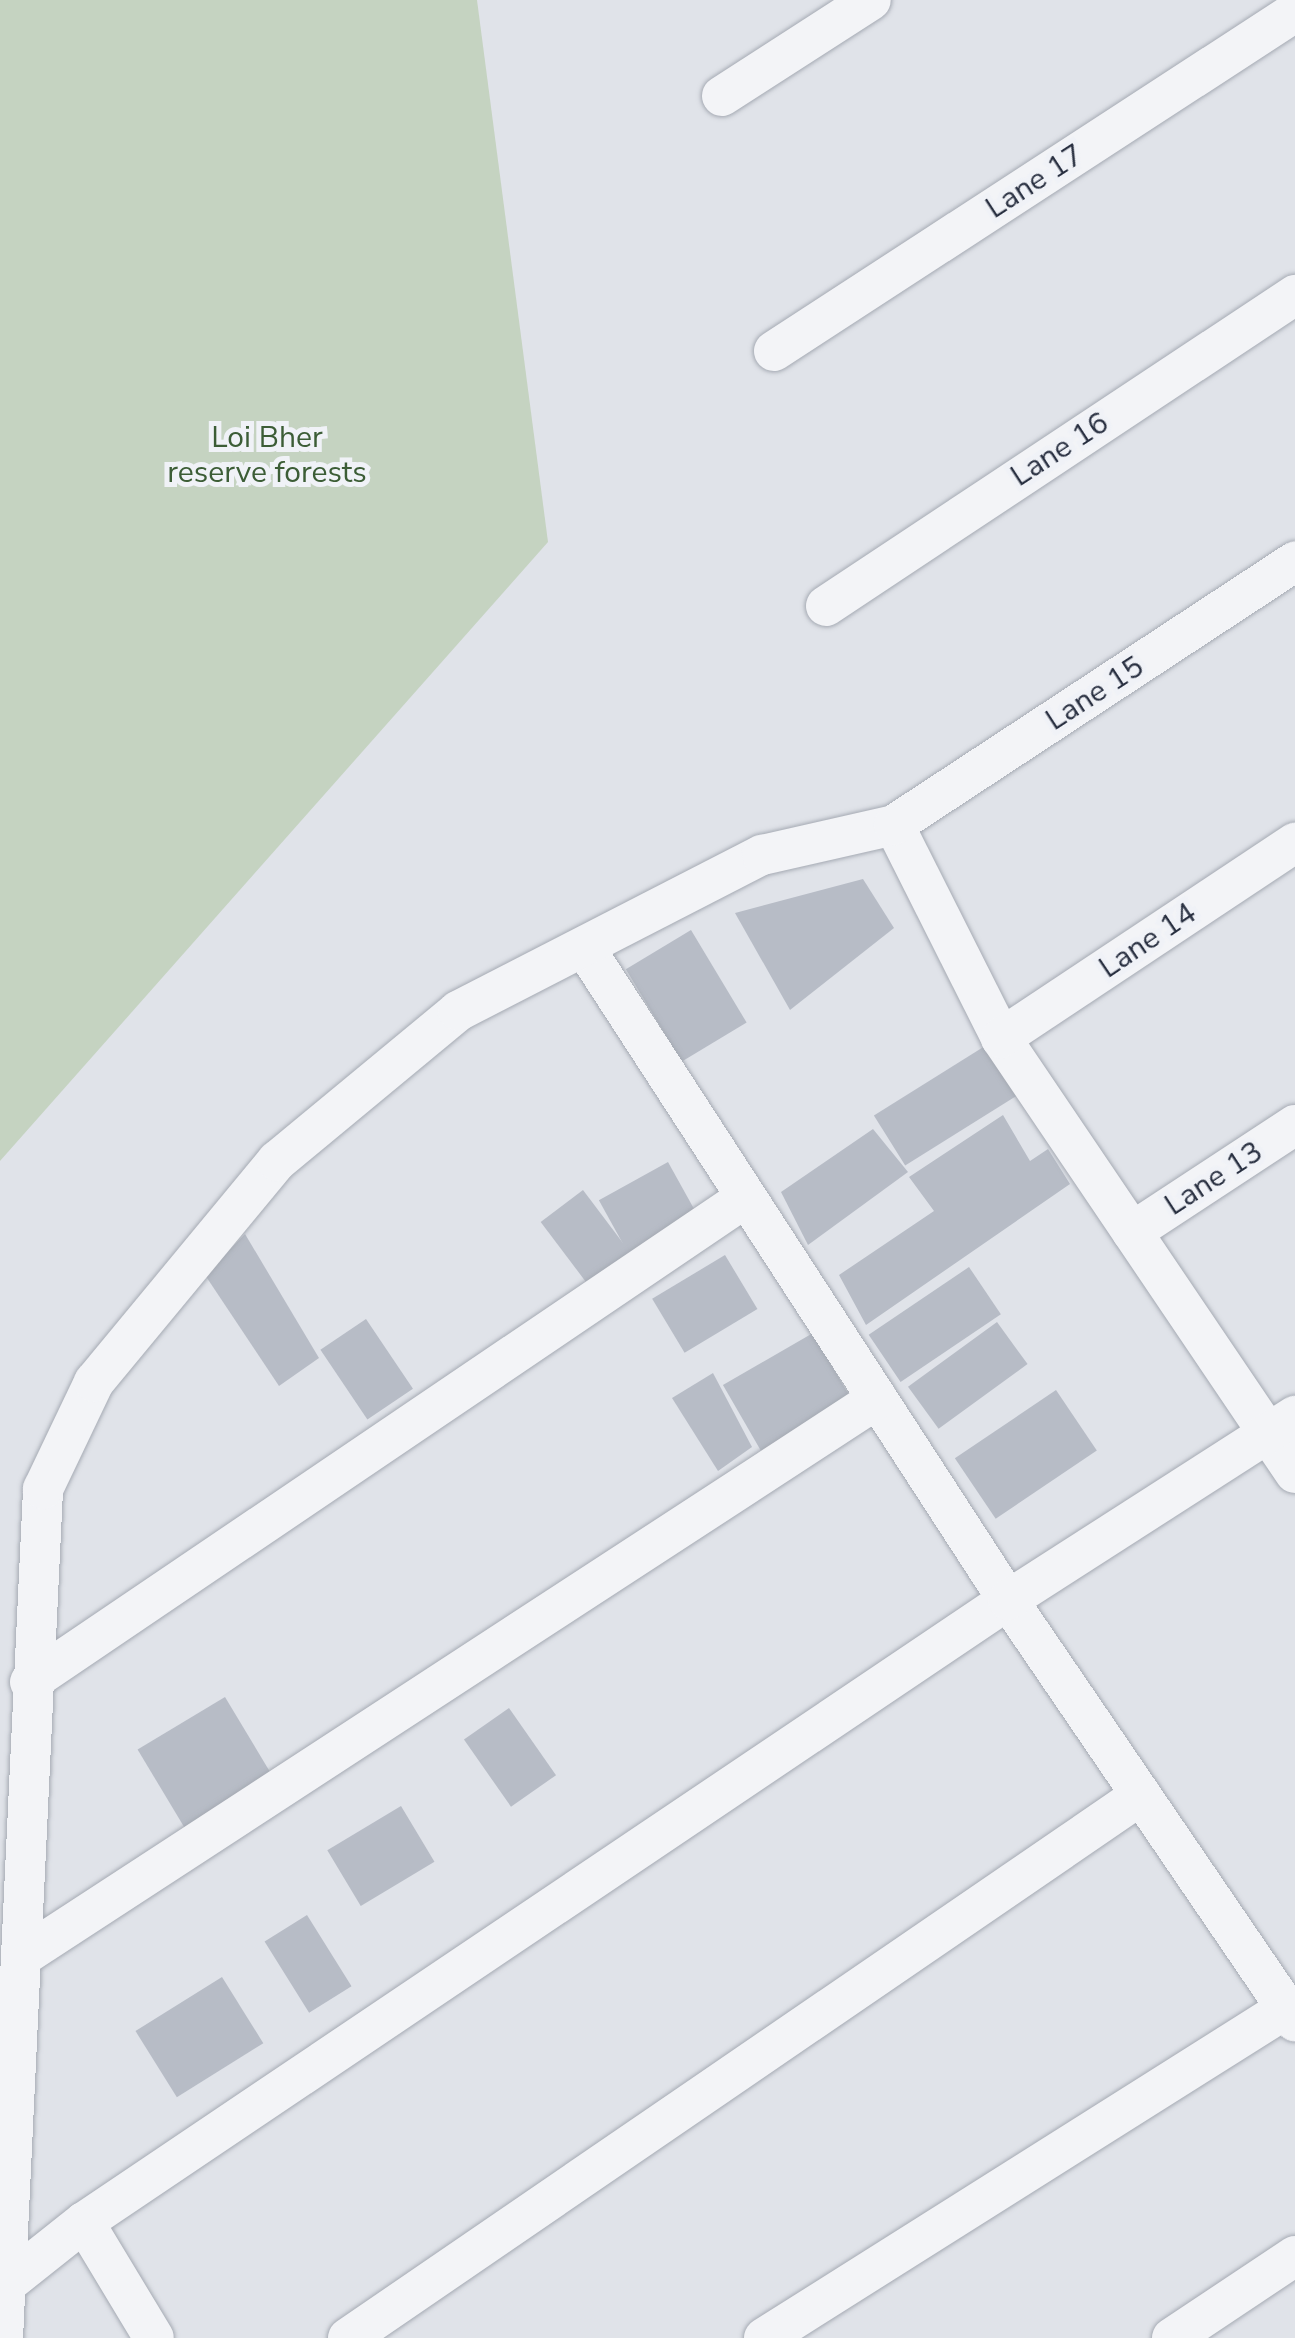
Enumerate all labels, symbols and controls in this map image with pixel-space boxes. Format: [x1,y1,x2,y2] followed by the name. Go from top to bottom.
[980,137,1090,227] street label: Lane 17
[1005,405,1115,495] street label: Lane 16
[167,420,367,490] park label: Loi Bher reserve forests
[1040,649,1150,739] street label: Lane 15
[1093,896,1203,986] street label: Lane 14
[1159,1134,1269,1224] street label: Lane 13

